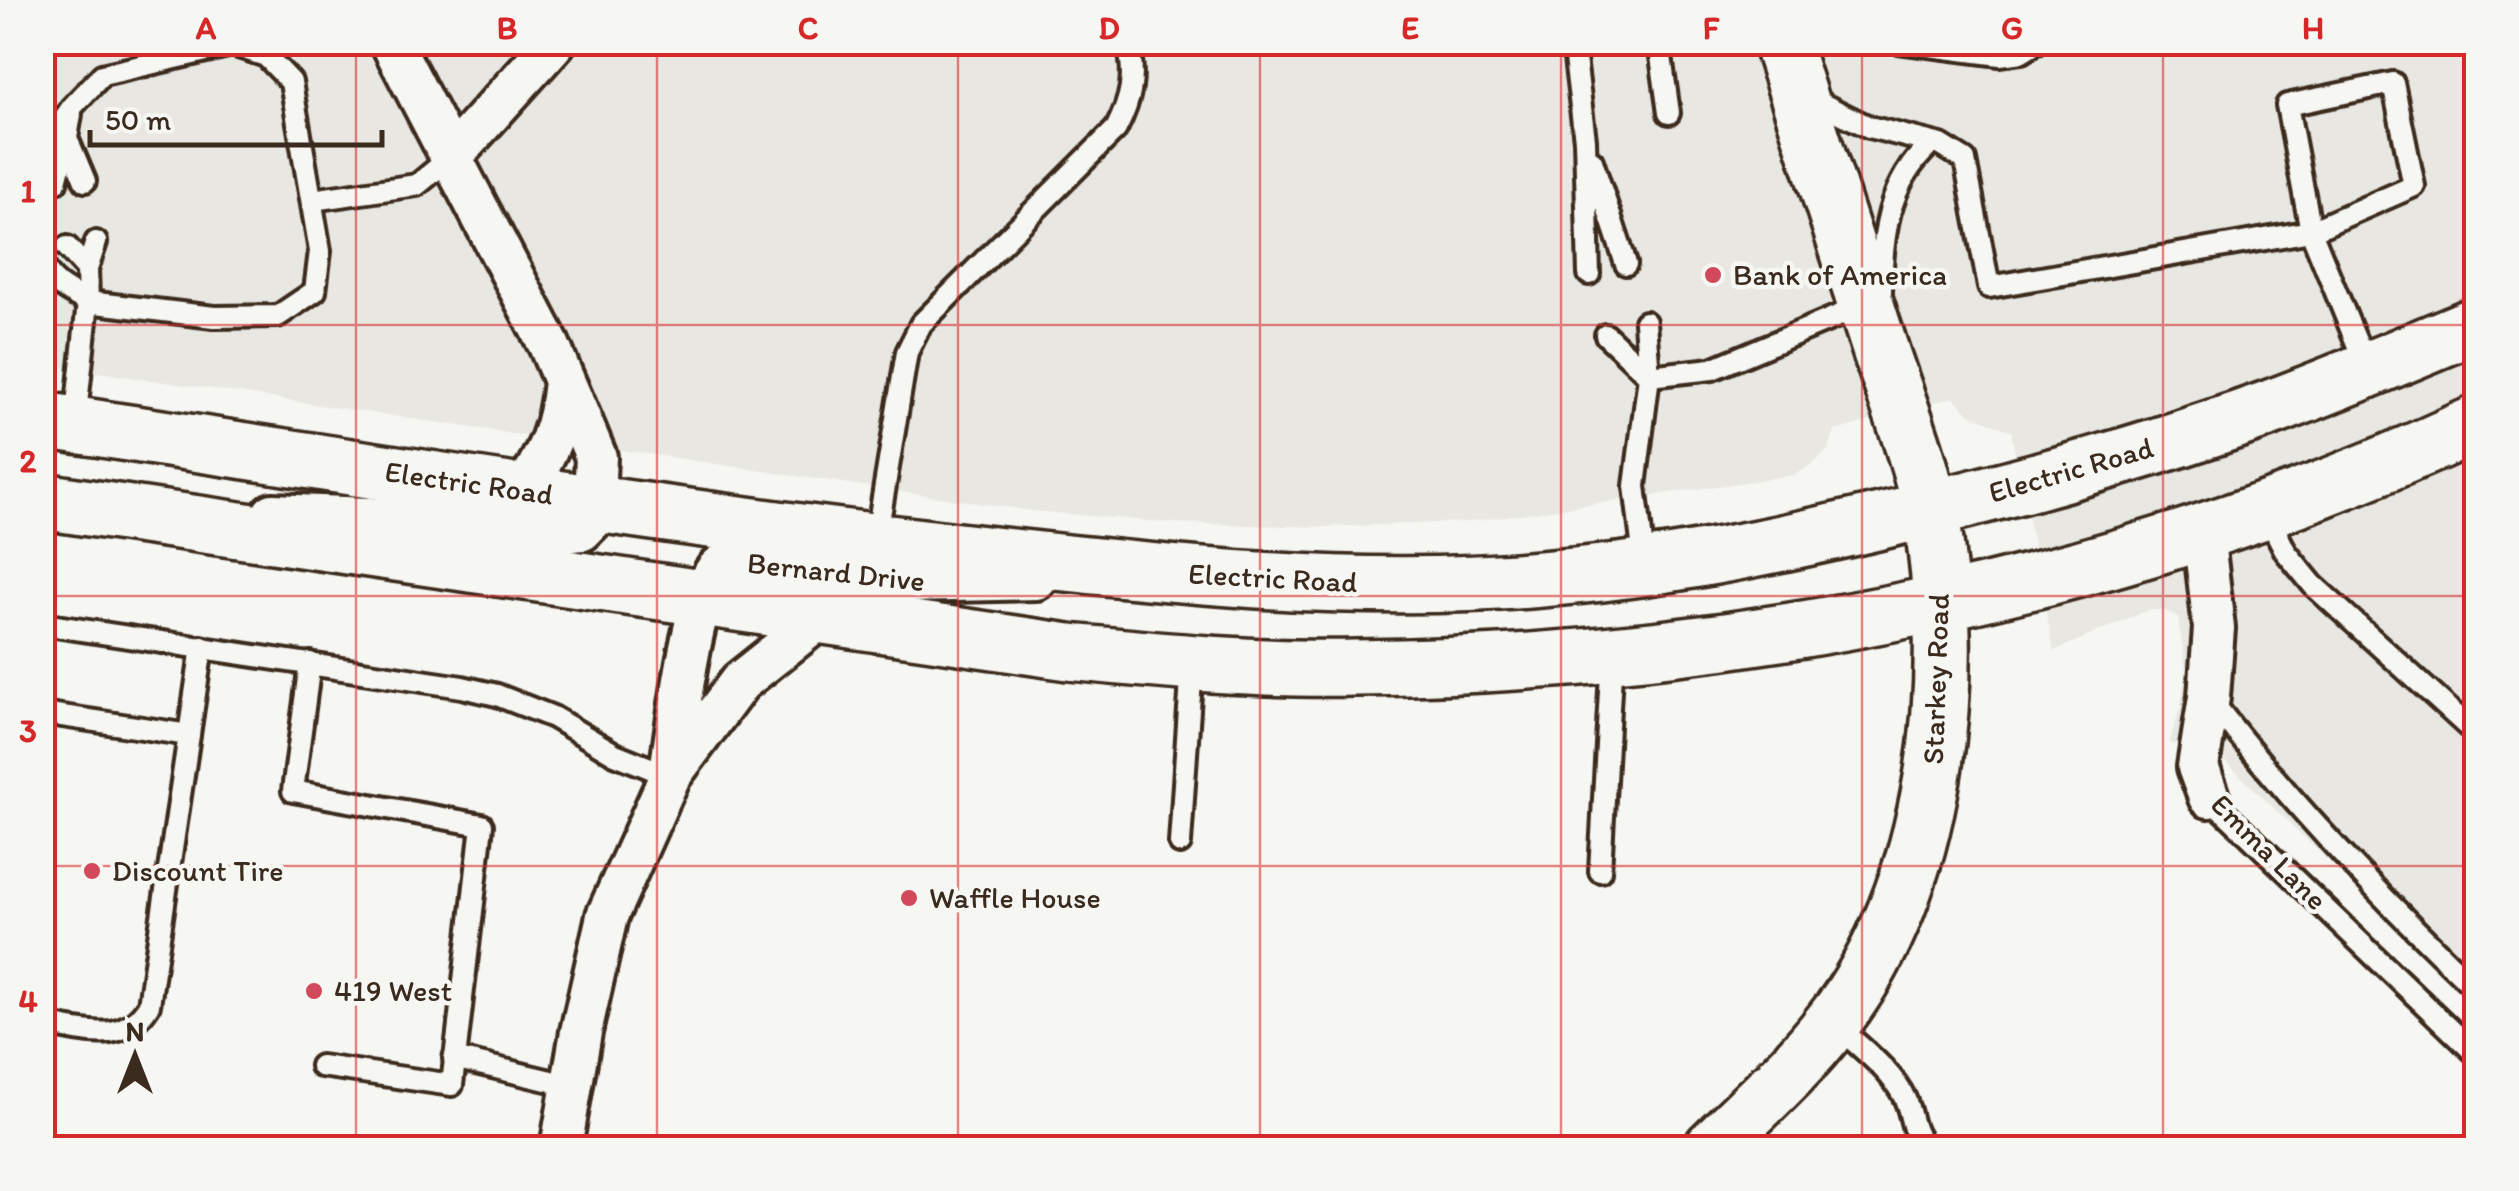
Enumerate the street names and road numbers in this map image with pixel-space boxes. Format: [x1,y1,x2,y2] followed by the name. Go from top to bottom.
[1984,428,2157,511] street label: Electric Road
[383,452,556,513] street label: Electric Road
[745,544,927,599] street label: Bernard Drive
[1187,555,1359,600] street label: Electric Road
[1914,593,1957,765] street label: Starkey Road
[2203,786,2335,918] street label: Emma Lane

